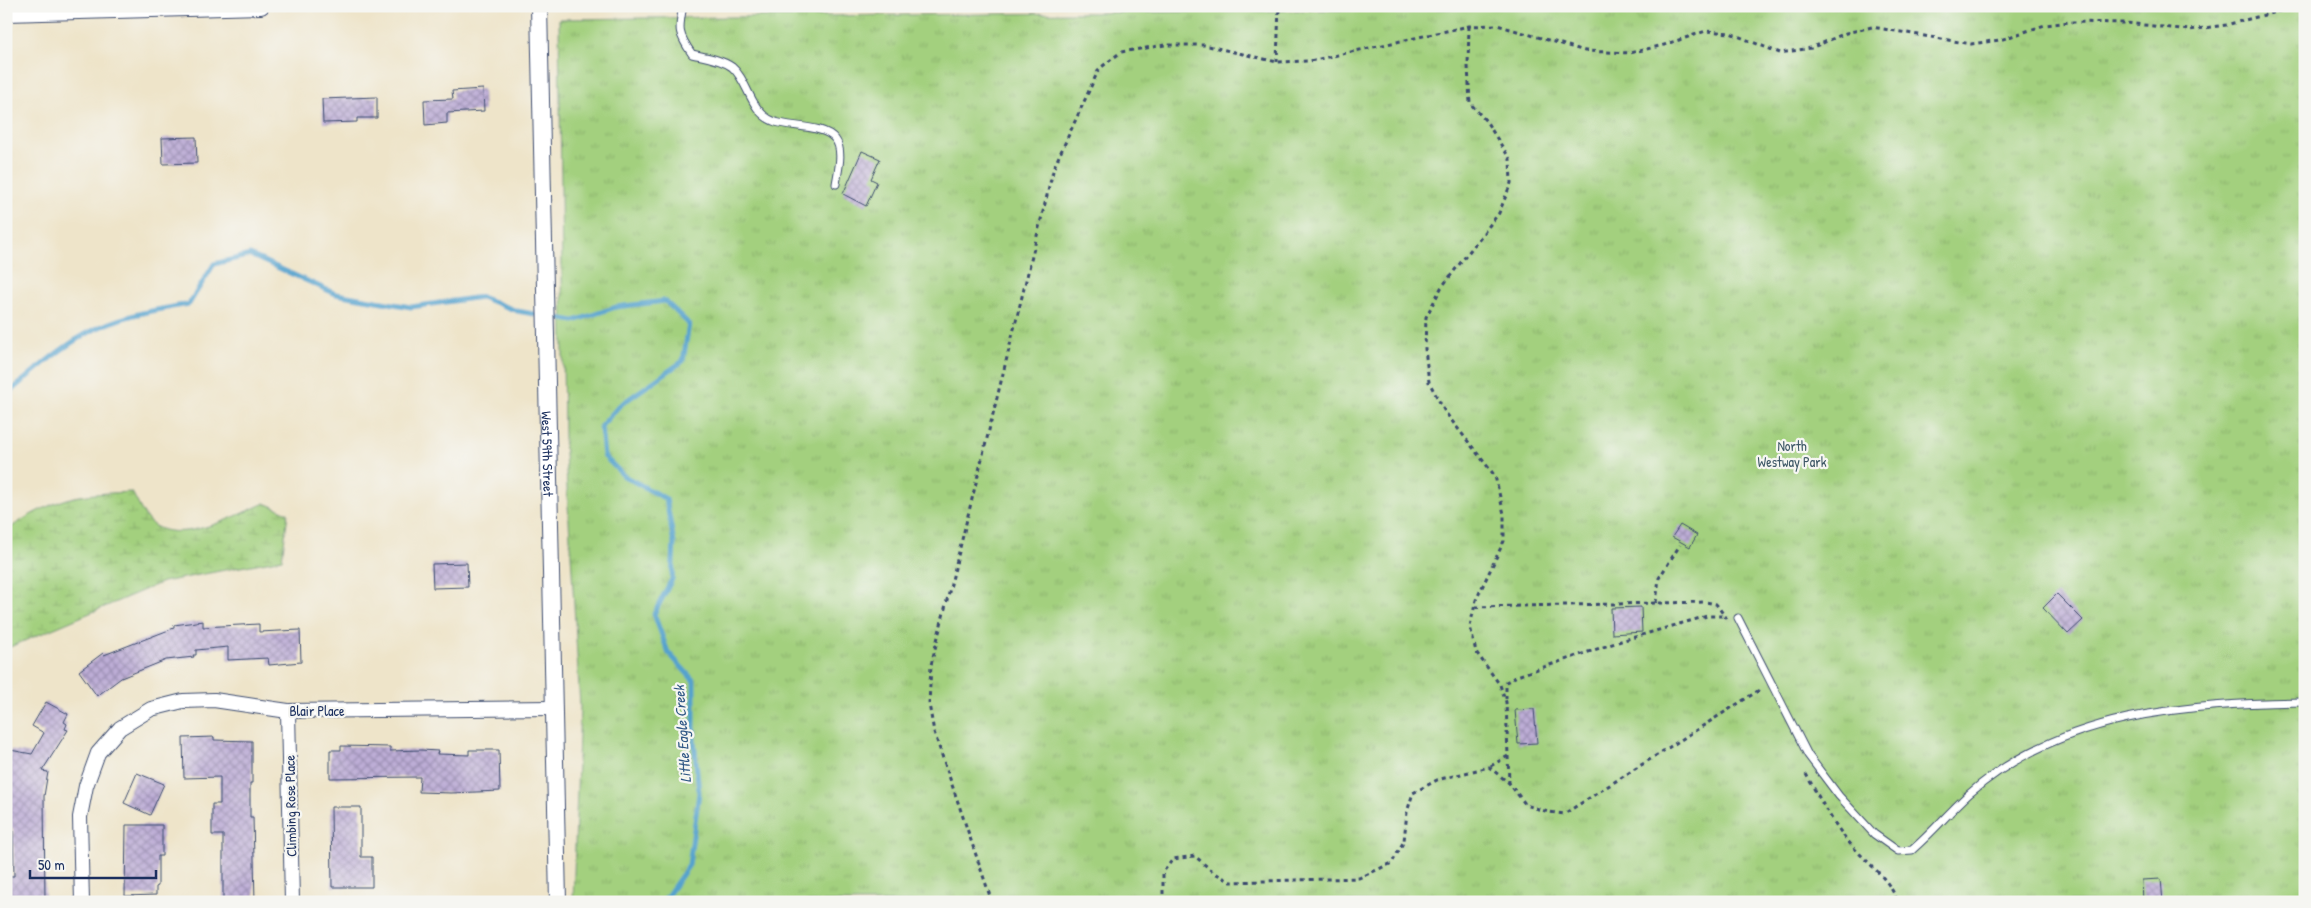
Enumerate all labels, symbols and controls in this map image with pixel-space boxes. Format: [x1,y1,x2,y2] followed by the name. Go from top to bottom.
[538,411,559,497] street label: West 59th Street
[1758,436,1827,472] park label: North Westway Park
[668,683,696,783] water label: Little Eagle Creek
[289,701,345,720] street label: Blair Place
[280,754,301,857] street label: Climbing Rose Place
[30,848,156,880] scale bar
[38,854,65,875] text: 50 m

